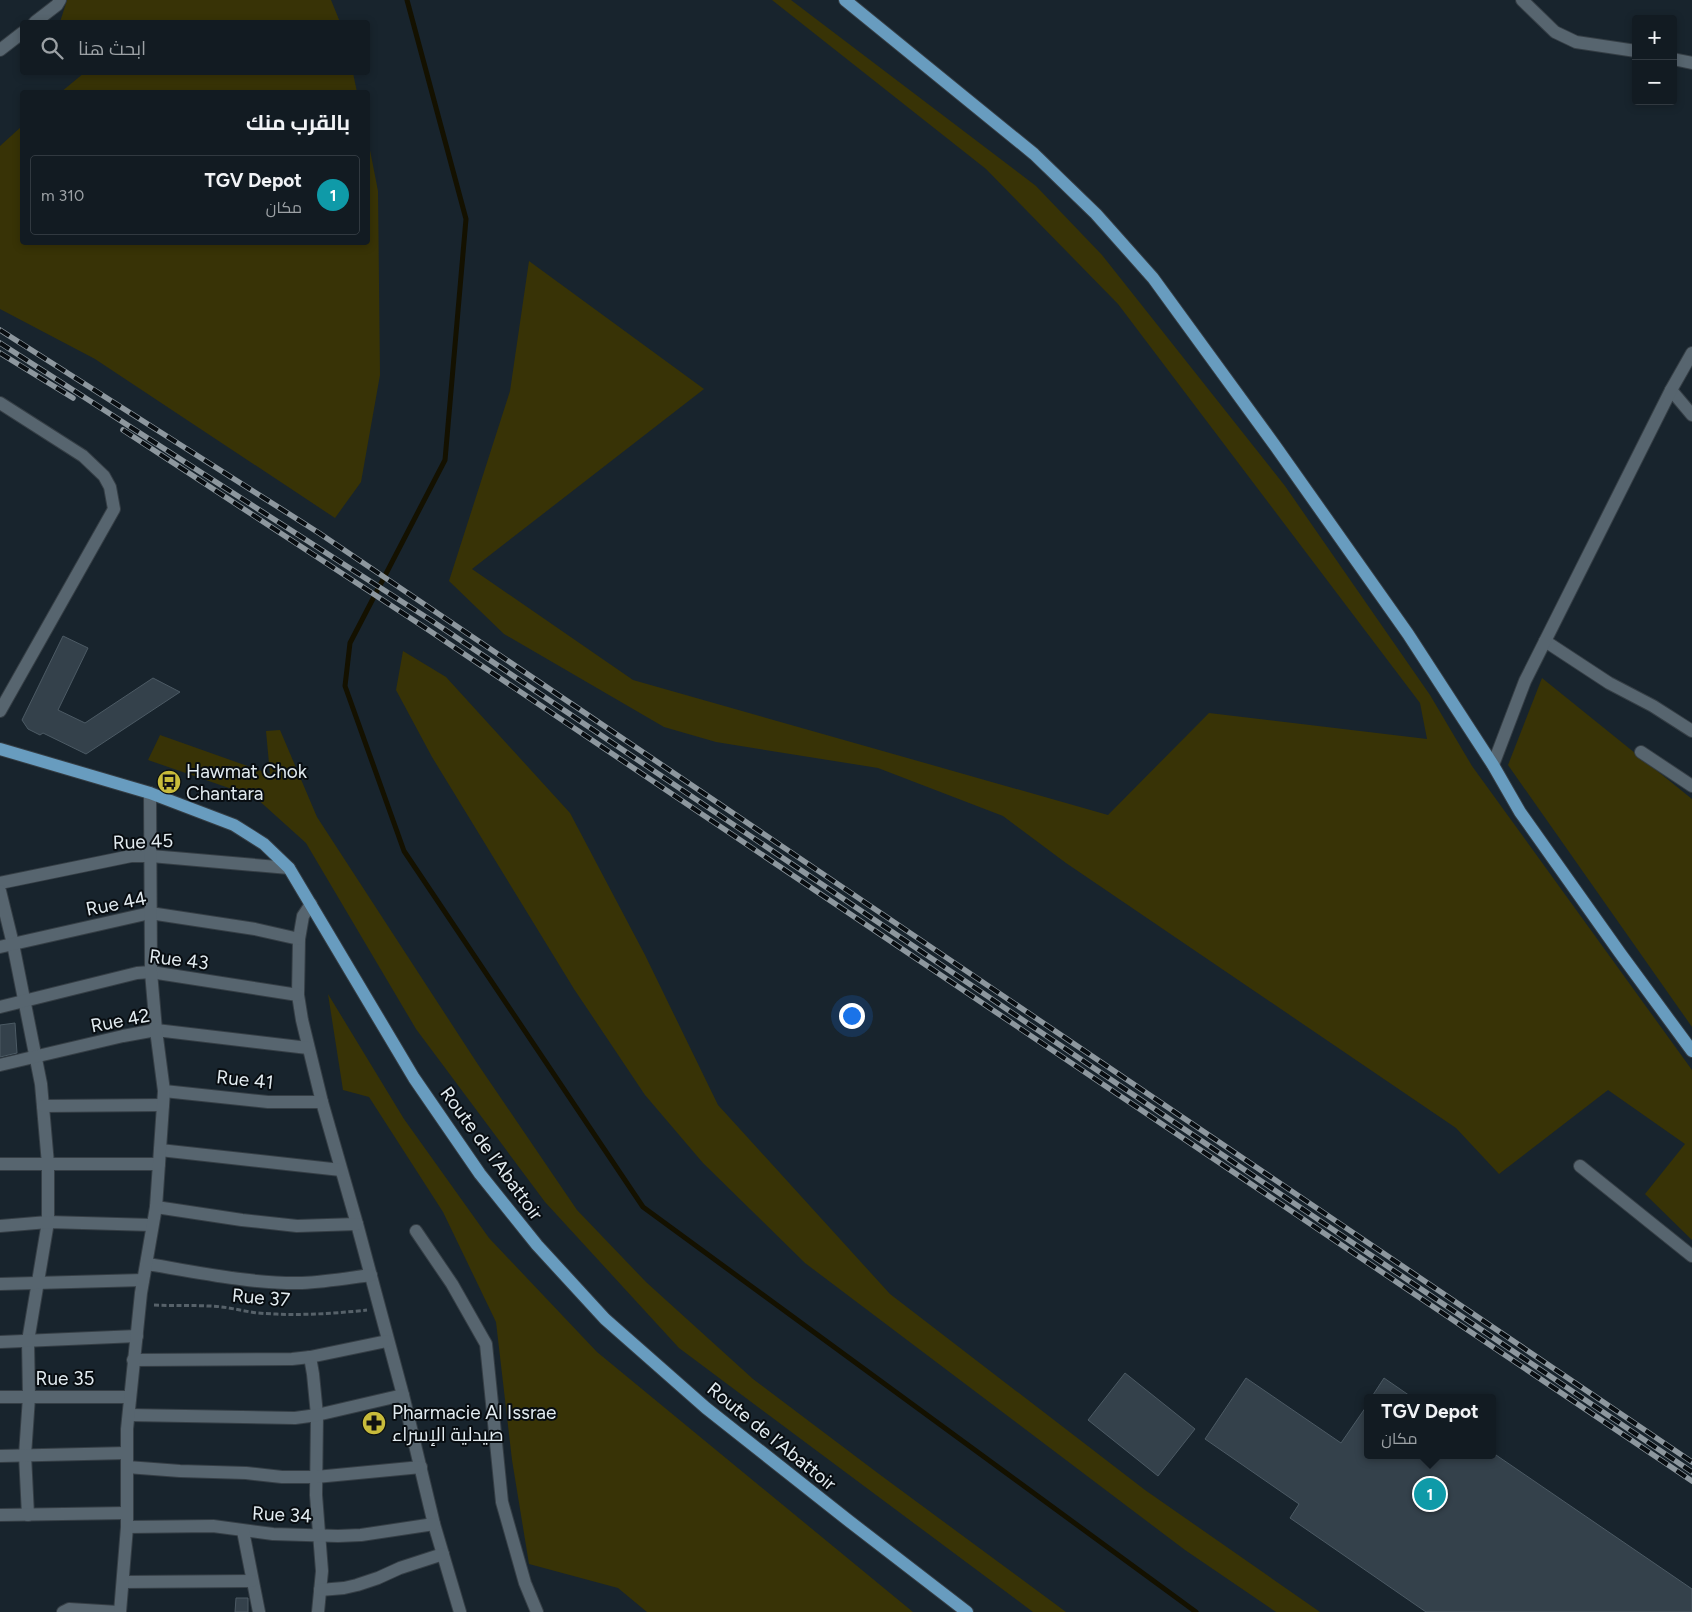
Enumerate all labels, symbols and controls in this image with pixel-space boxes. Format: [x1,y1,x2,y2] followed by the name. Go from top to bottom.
[1632,15,1677,105] map controls
[1632,15,1677,60] button: +
[20,20,370,75] search box
[38,34,66,62] icon: search
[78,37,146,60] text: ابحث هنا
[1632,60,1677,105] button: −
[246,110,350,135] text: بالقرب منك
[205,169,302,192] text: TGV Depot
[41,186,84,205] text: 310 m
[330,186,336,205] text: 1
[266,198,302,217] text: مكان
[186,760,308,805] place label: Hawmat Chok Chantara
[156,769,182,795] bus stop icon: Hawmat Chok Chantara
[112,829,174,854] street label: Rue 45
[84,886,149,921] street label: Rue 44
[148,944,210,975] street label: Rue 43
[88,1003,152,1038] street label: Rue 42
[839,1003,865,1029] your location
[215,1065,275,1094] street label: Rue 41
[435,1082,548,1225] street label: Route de l’Abattoir
[231,1284,291,1311] street label: Rue 37
[36,1367,94,1390] street label: Rue 35
[703,1377,841,1496] street label: Route de l’Abattoir
[1364,1394,1496,1459] popup
[1381,1400,1479,1423] text: TGV Depot
[392,1401,556,1446] place label: Pharmacie Al Issrae صيدلية الإسراء
[361,1410,387,1436] pharmacy icon: Pharmacie Al Issrae صيدلية الإسراء
[1381,1429,1417,1448] text: مكان
[1414,1475,1446,1513] pin: 1
[252,1501,313,1528] street label: Rue 34

